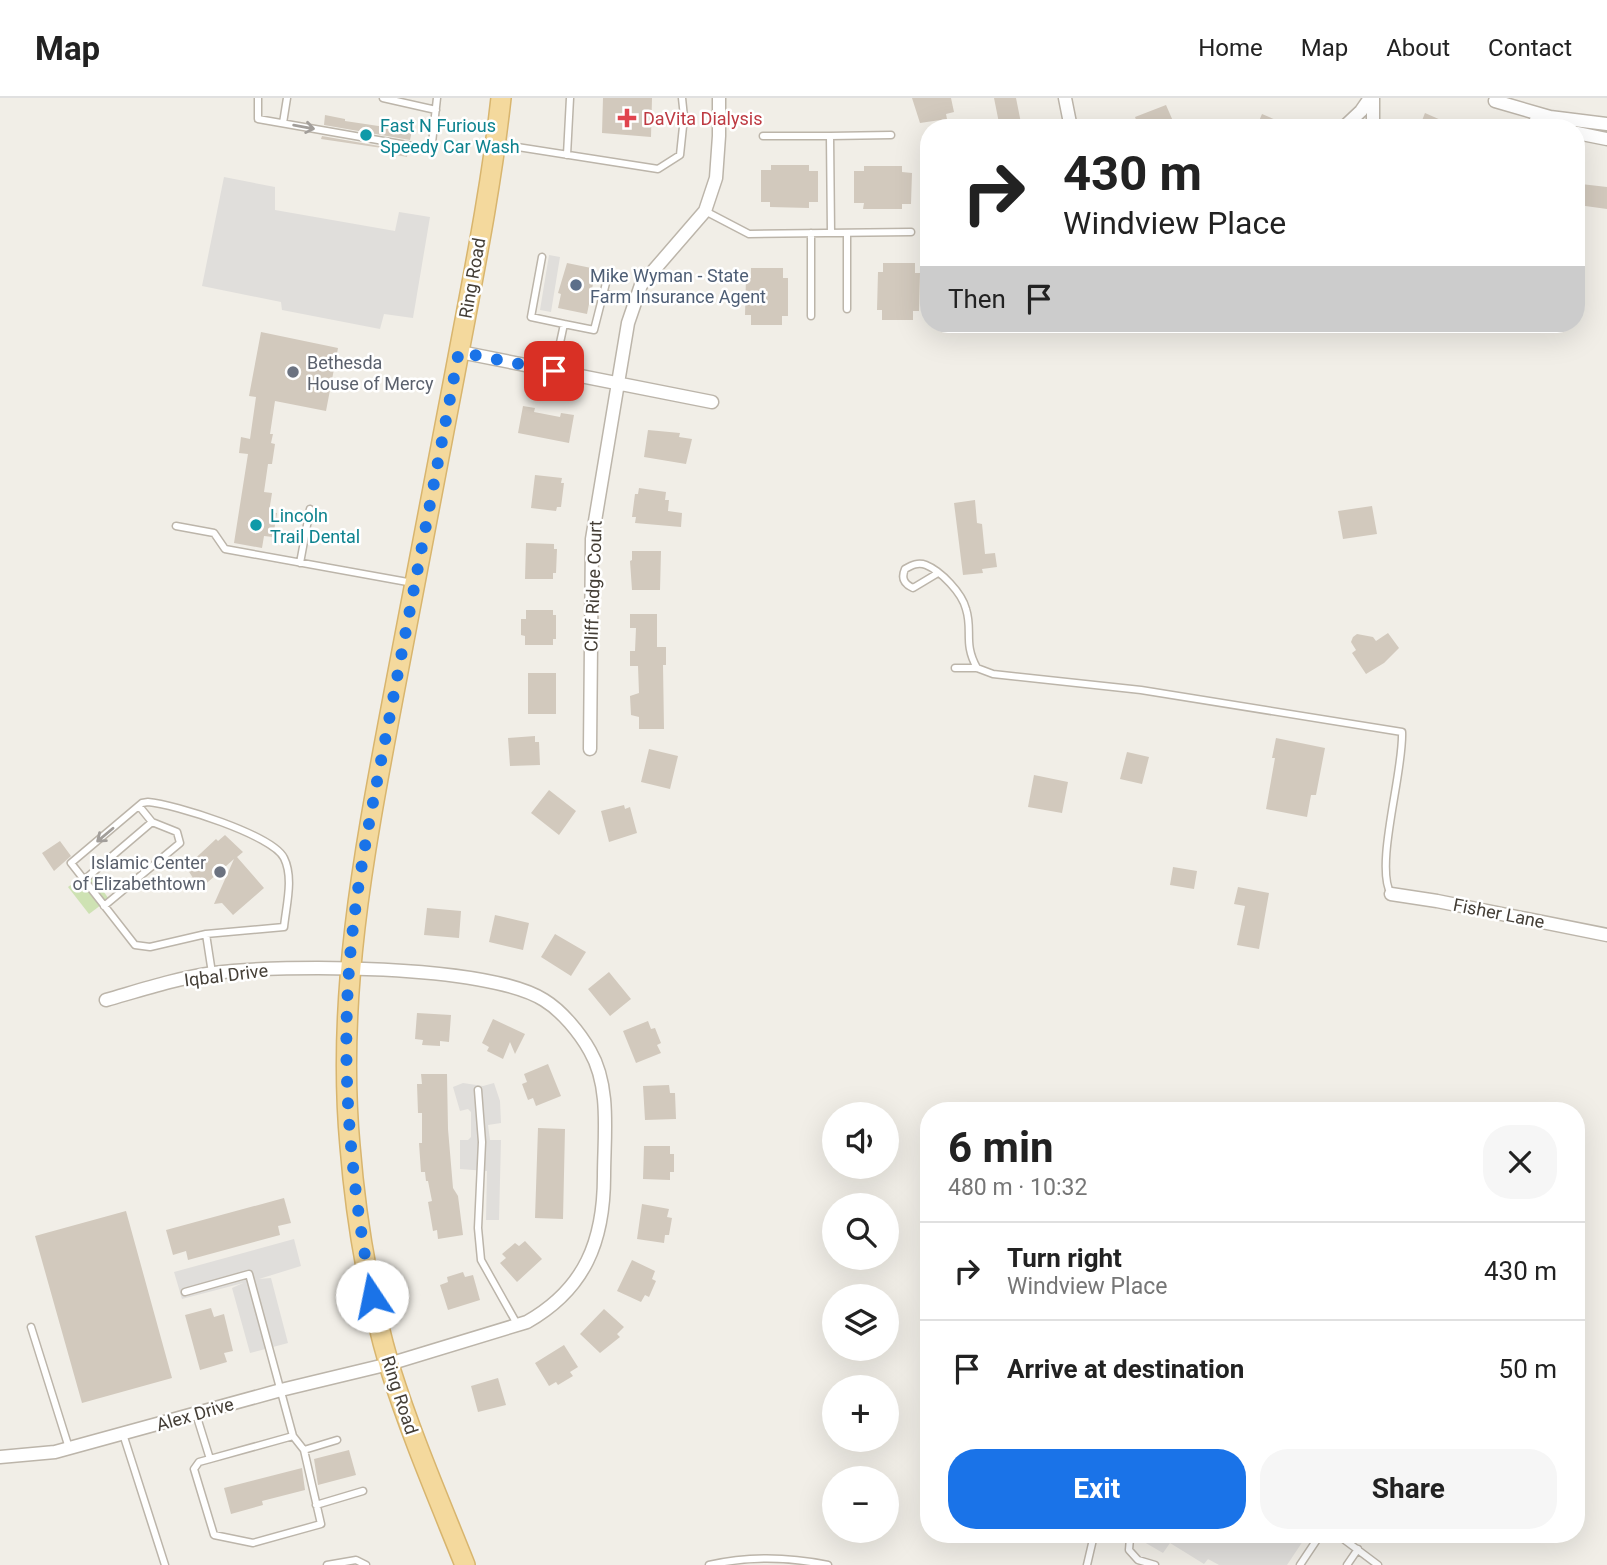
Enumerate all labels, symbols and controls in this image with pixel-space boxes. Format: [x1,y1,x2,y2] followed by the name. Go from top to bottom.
[35,29,100,68] text: Map
[1198,34,1263,62] text: Home
[1301,34,1348,62] text: Map
[1386,34,1450,62] text: About
[1488,34,1572,62] text: Contact
[617,108,637,128] marker: DaVita Dialysis
[643,108,762,129] place label: DaVita Dialysis
[380,115,520,157] place label: Fast N Furious Speedy Car Wash
[293,121,315,134] one-way arrow
[358,127,374,143] marker: Fast N Furious Speedy Car Wash
[1063,145,1202,202] text: 430 m
[948,147,1039,238] icon: right
[1063,204,1286,242] text: Windview Place
[455,236,489,320] street label: Ring Road
[590,265,766,307] place label: Mike Wyman - State Farm Insurance Agent
[568,277,584,293] marker: Mike Wyman - State Farm Insurance Agent
[1020,280,1058,318] icon: arrive
[948,284,1006,314] text: Then
[524,341,584,401] pin
[307,352,434,394] place label: Bethesda House of Mercy
[535,352,573,390] icon: arrive
[285,364,301,380] marker: Bethesda House of Mercy
[270,505,360,547] place label: Lincoln Trail Dental
[248,517,264,533] marker: Lincoln Trail Dental
[580,520,606,652] street label: Cliff Ridge Court
[96,826,114,842] one-way arrow
[72,852,206,894] place label: Islamic Center of Elizabethtown
[212,864,228,880] marker: Islamic Center of Elizabethtown
[1452,894,1546,932] street label: Fisher Lane
[183,959,269,991] street label: Iqbal Drive
[822,1102,899,1543] map controls
[822,1102,899,1179] button: sound
[948,1123,1054,1172] text: 6 min
[1483,1125,1557,1199] button: close
[948,1174,1087,1201] text: 480 m · 10:32
[822,1193,899,1270] button: search
[1007,1243,1122,1273] text: Turn right
[948,1252,986,1290] icon: right
[1484,1256,1557,1286] text: 430 m
[335,1259,409,1333] position arrow
[1007,1273,1167,1300] text: Windview Place
[822,1284,899,1361] button: layers
[948,1350,986,1388] icon: arrive
[377,1353,423,1437] street label: Ring Road
[1007,1354,1244,1384] text: Arrive at destination
[1499,1354,1557,1384] text: 50 m
[822,1375,899,1452] button: +
[154,1393,236,1435] street label: Alex Drive
[948,1449,1246,1529] button: Exit
[1260,1449,1557,1529] button: Share
[822,1466,899,1543] button: −

